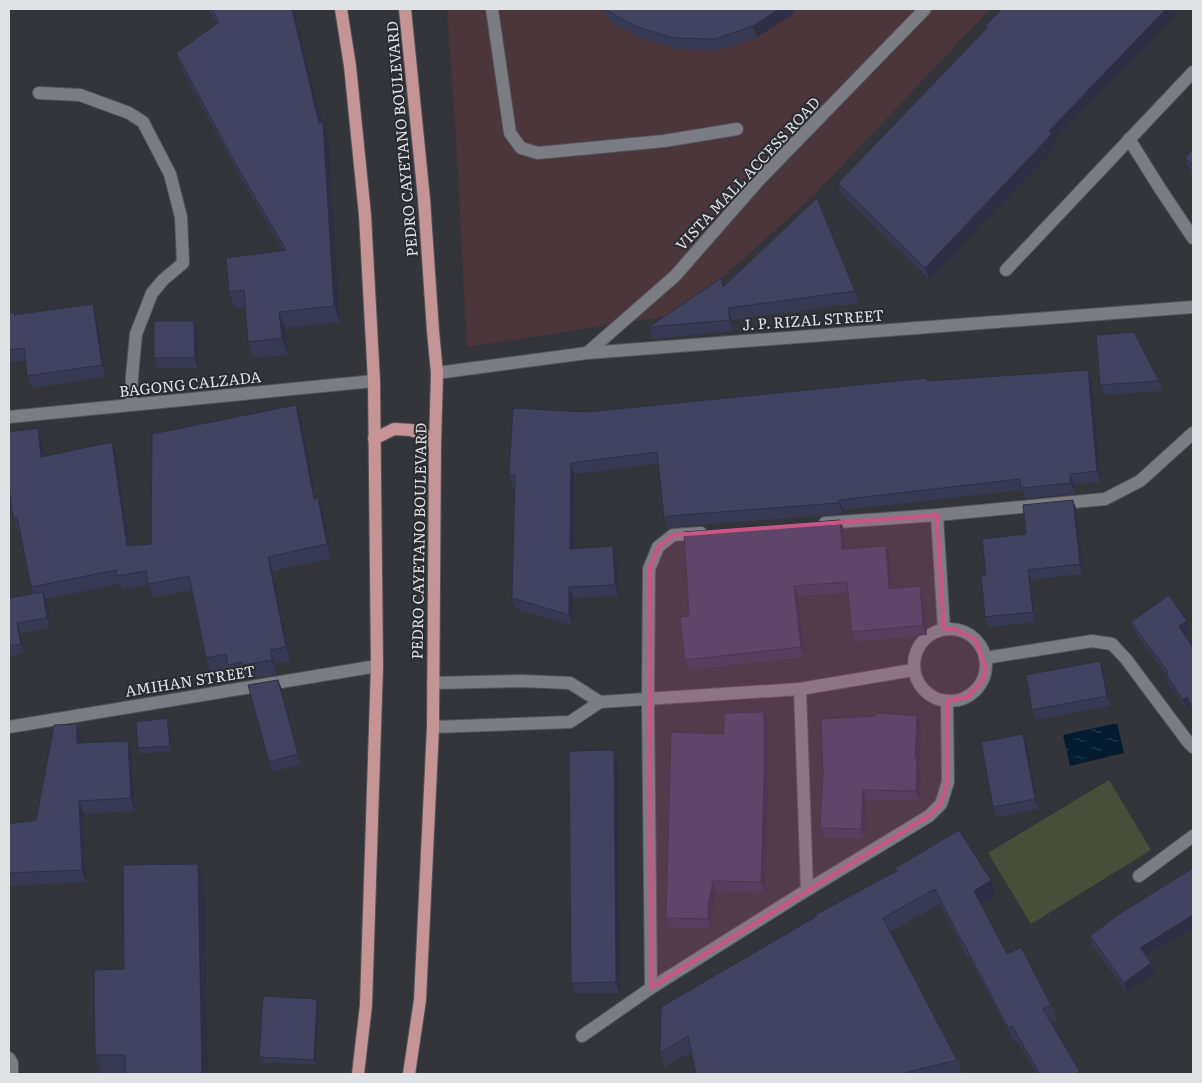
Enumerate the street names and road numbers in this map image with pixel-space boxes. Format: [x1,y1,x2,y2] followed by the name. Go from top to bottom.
[379,20,423,258] street label: PEDRO CAYETANO BOULEVARD
[669,91,825,255] street label: VISTA MALL ACCESS ROAD
[741,303,885,335] street label: J. P. RIZAL STREET
[118,364,262,402] street label: BAGONG CALZADA
[404,423,432,659] street label: PEDRO CAYETANO BOULEVARD
[123,658,257,702] street label: AMIHAN STREET

